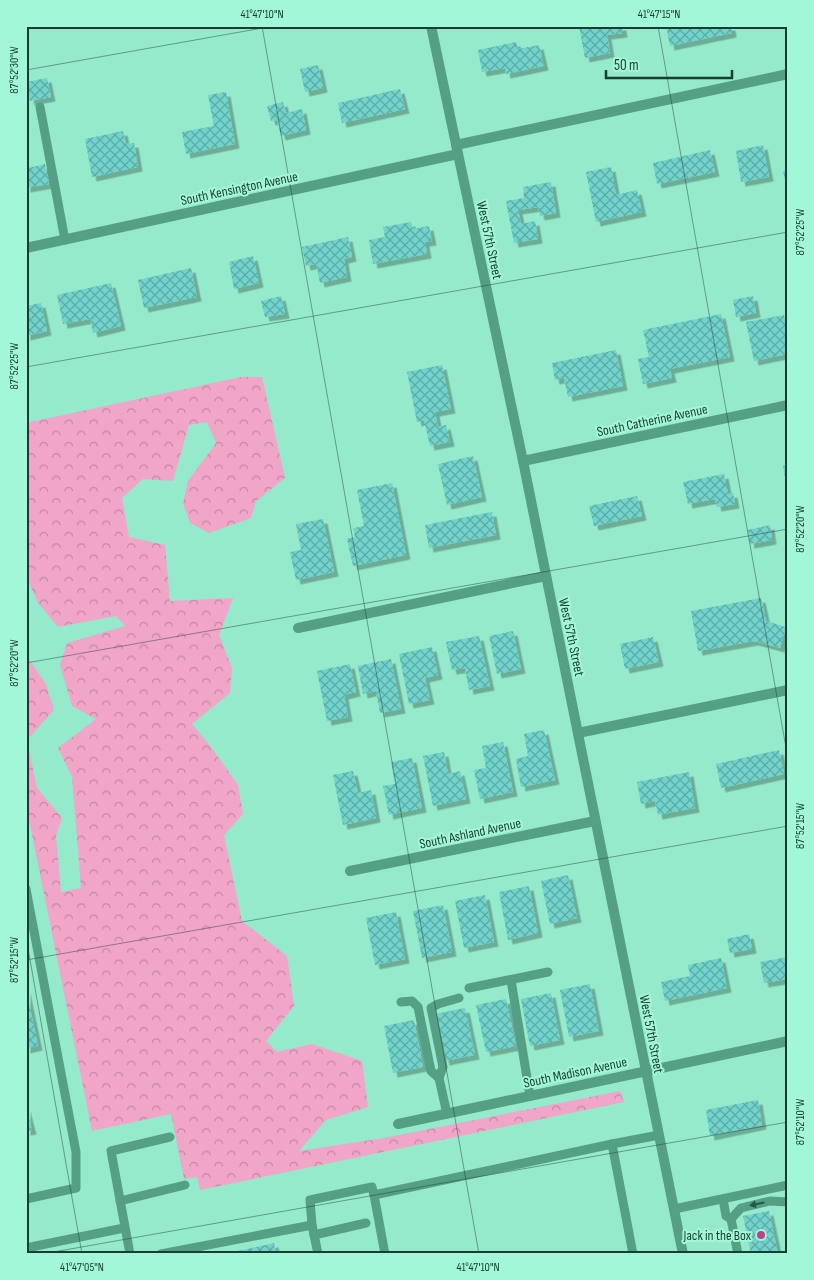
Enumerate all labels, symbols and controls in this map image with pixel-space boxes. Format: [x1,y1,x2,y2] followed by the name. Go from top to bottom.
[240,7,284,22] text: 41°47'10"N
[638,7,680,22] text: 41°47'15"N
[7,46,22,94] text: 87°52'30"W
[606,48,733,80] scale bar
[614,56,639,75] text: 50 m
[179,168,299,209] street label: South Kensington Avenue
[473,200,506,281] street label: West 57th Street
[793,208,808,255] text: 87°52'25"W
[7,342,22,389] text: 87°52'25"W
[595,400,709,441] street label: South Catherine Avenue
[793,505,808,553] text: 87°52'20"W
[555,597,588,678] street label: West 57th Street
[7,639,22,687] text: 87°52'20"W
[793,803,808,849] text: 87°52'15"W
[418,814,522,853] street label: South Ashland Avenue
[7,937,22,983] text: 87°52'15"W
[636,994,667,1075] street label: West 57th Street
[522,1053,629,1092] street label: South Madison Avenue
[793,1099,808,1145] text: 87°52'10"W
[750,1200,765,1208] one-way arrow
[683,1227,752,1244] place label: Jack in the Box
[755,1229,767,1241] marker: Jack in the Box
[60,1260,104,1275] text: 41°47'05"N
[456,1260,500,1275] text: 41°47'10"N

